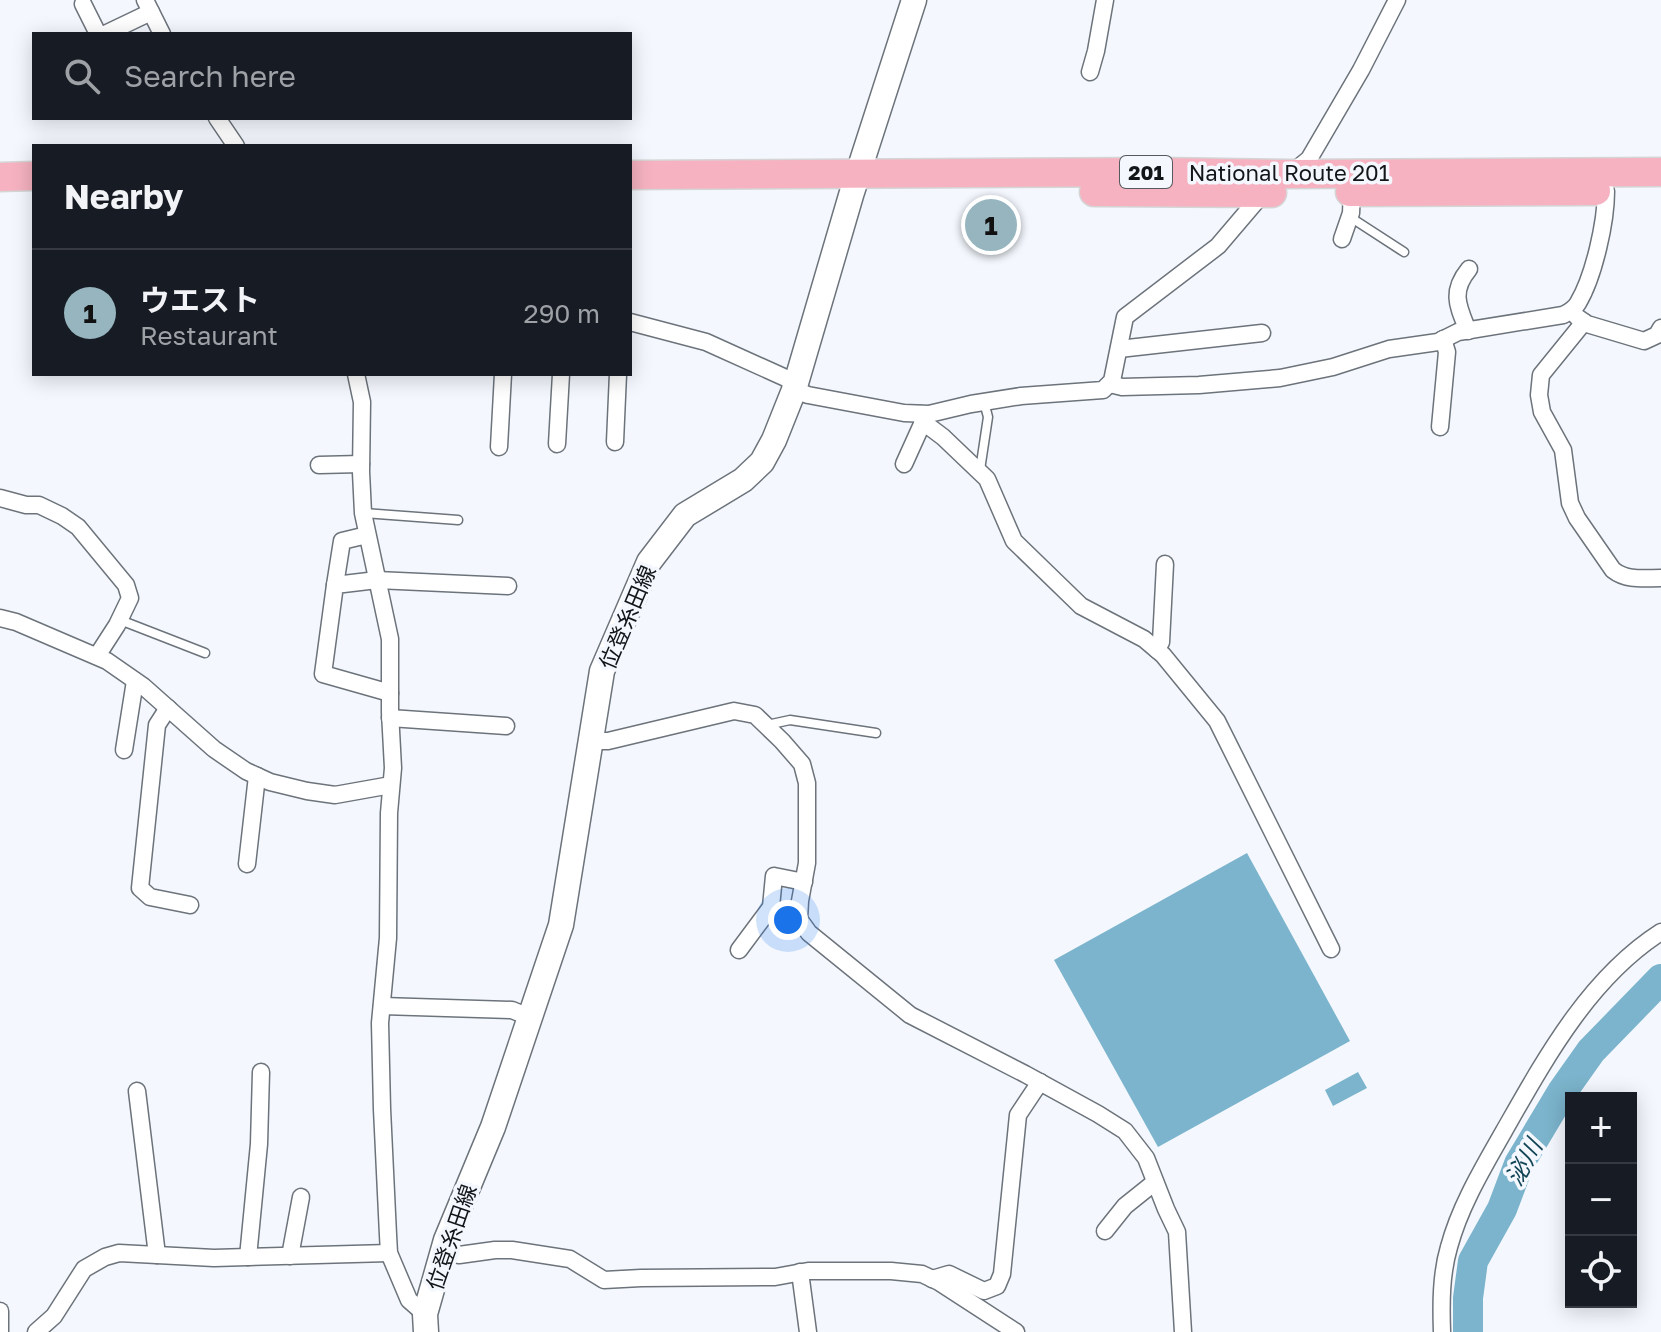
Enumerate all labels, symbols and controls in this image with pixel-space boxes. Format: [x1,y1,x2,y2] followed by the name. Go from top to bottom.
[32,32,632,120] search box
[60,54,104,98] icon: search
[124,58,296,94] text: Search here
[1120,156,1172,188] road number: 201
[1189,159,1390,186] street label: National Route 201
[64,176,184,216] text: Nearby
[965,195,1017,255] pin: 1
[140,282,260,318] text: ウエスト
[83,298,97,329] text: 1
[524,298,600,329] text: 290 m
[140,320,278,351] text: Restaurant
[593,561,661,673] street label: 位登糸田線
[768,900,808,940] your location
[1565,1092,1637,1308] map controls
[1565,1092,1637,1164] button: +
[1499,1131,1549,1190] water label: 泌川
[1565,1164,1637,1236] button: −
[420,1181,482,1293] street label: 位登糸田線
[1565,1236,1637,1308] button: locate

